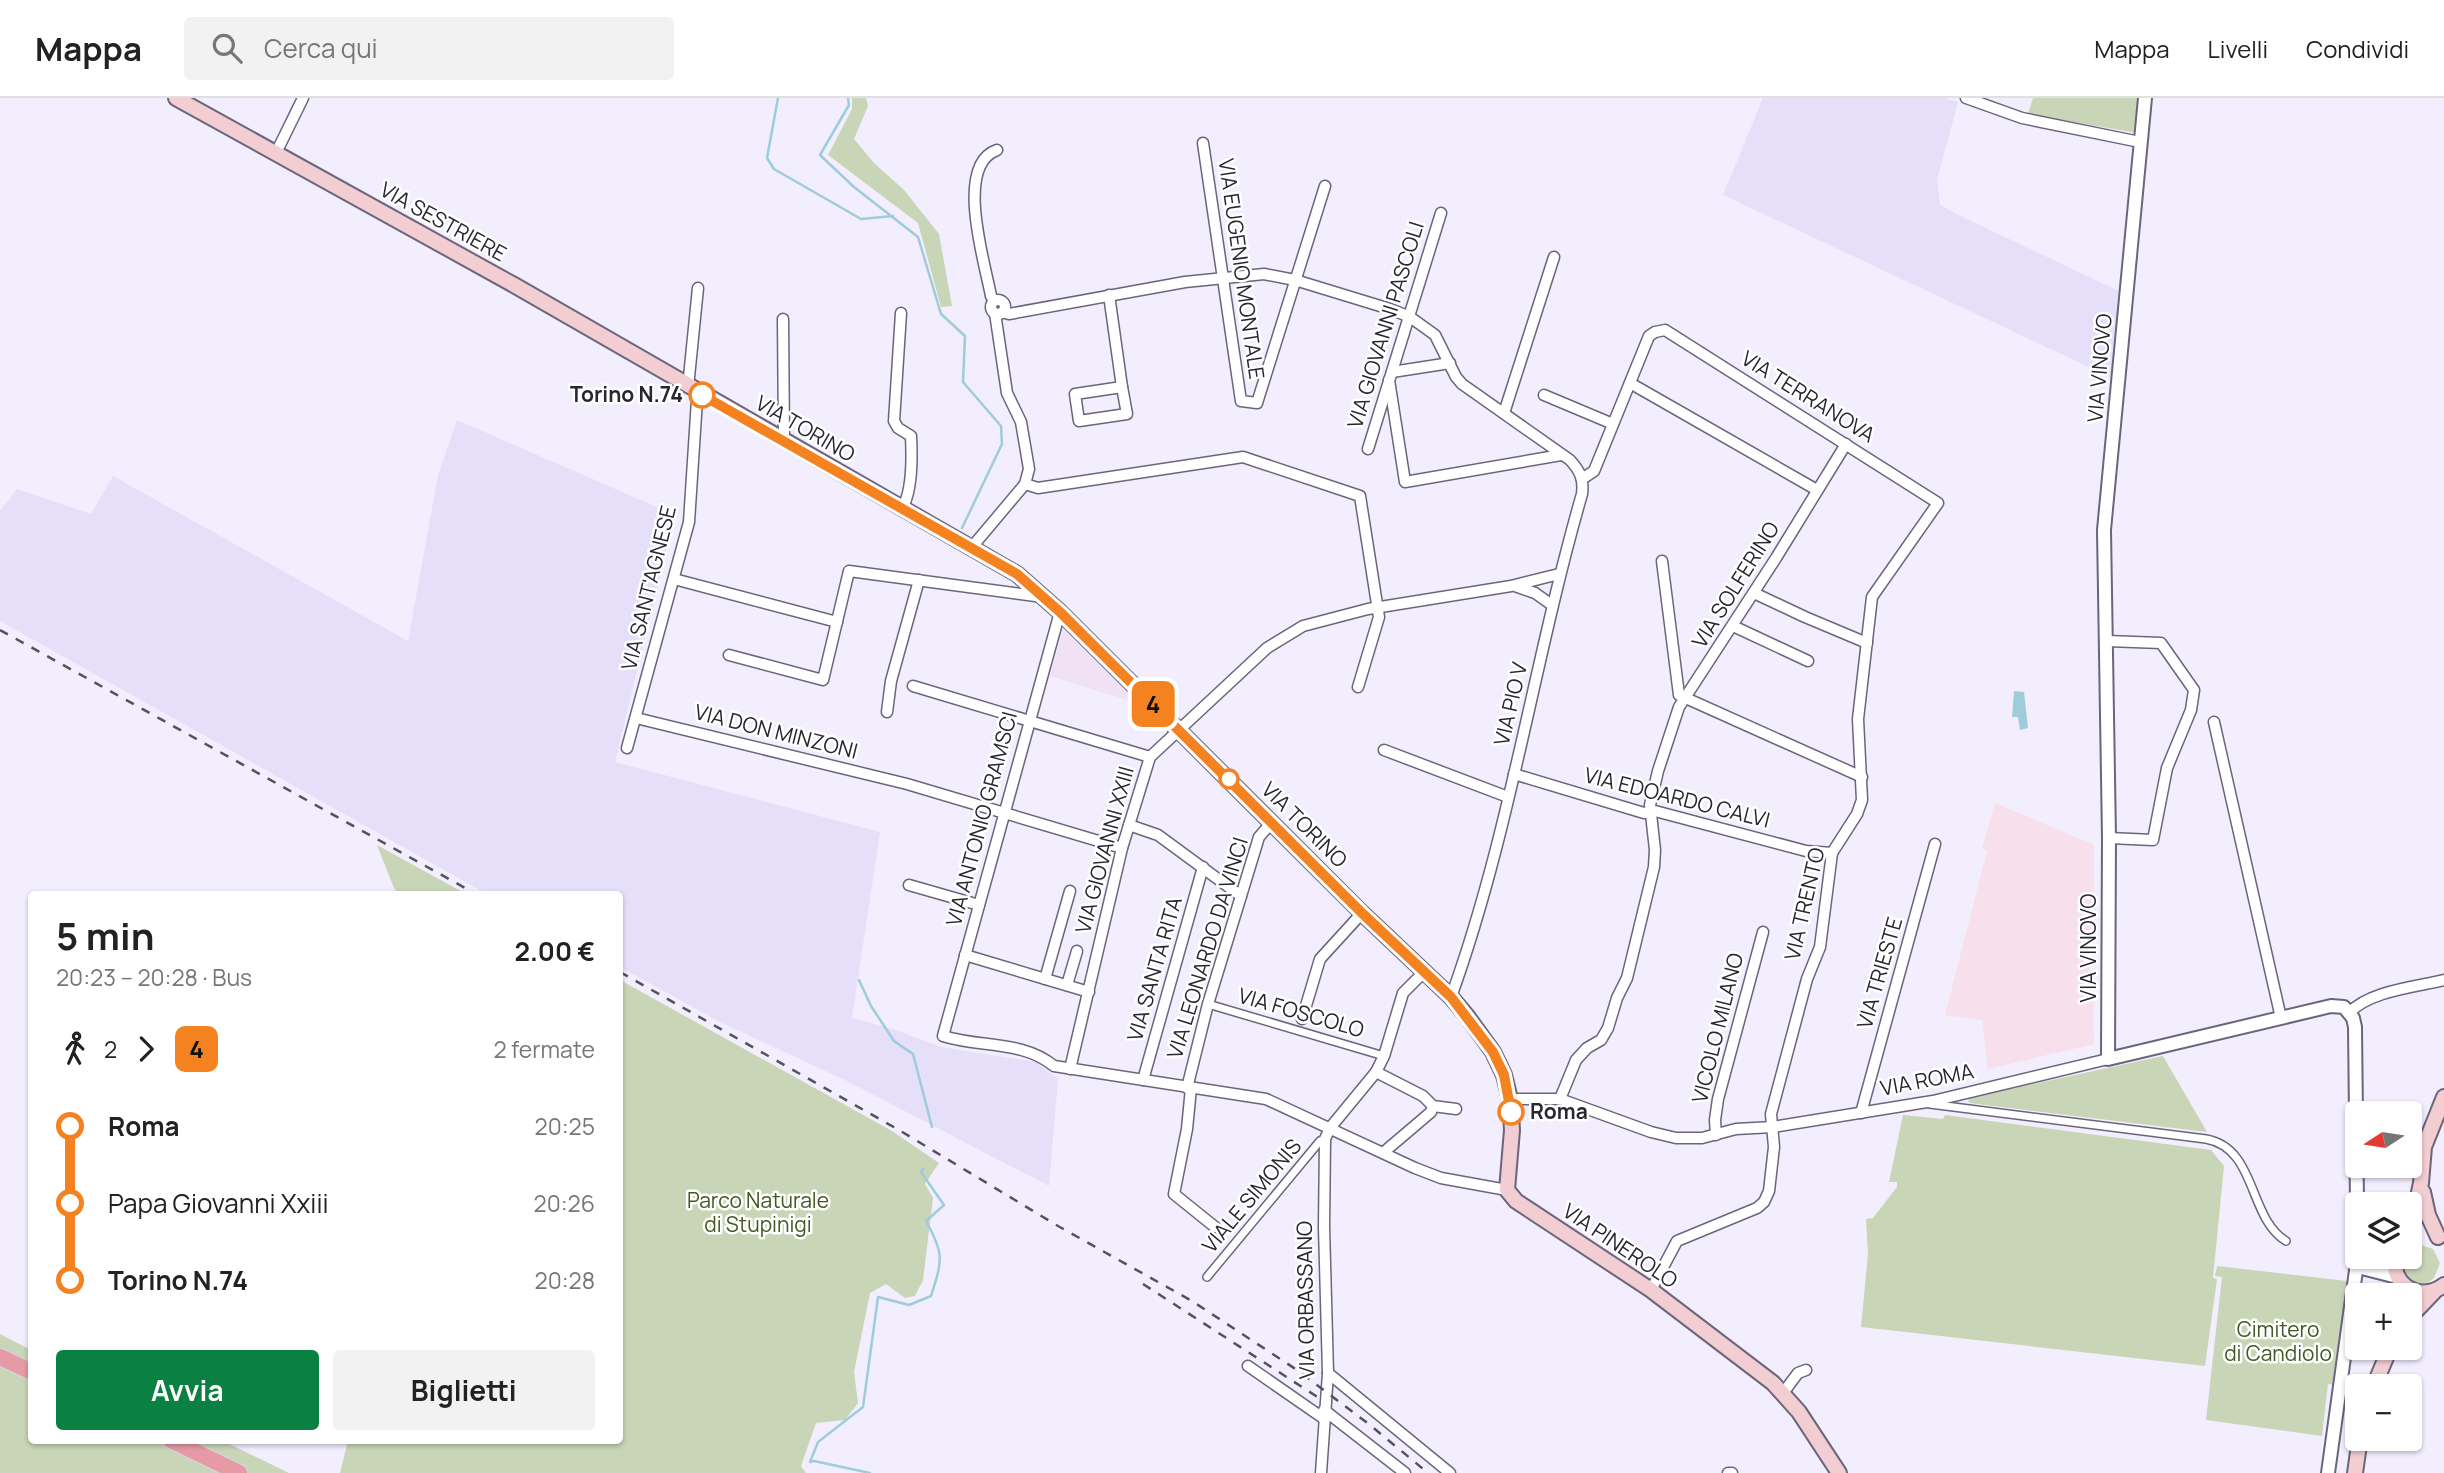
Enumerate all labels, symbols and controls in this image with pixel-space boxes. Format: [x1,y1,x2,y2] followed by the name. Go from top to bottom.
[184,17,674,80] search box
[35,26,142,71] text: Mappa
[208,29,246,67] icon: search
[264,30,378,66] text: Cerca qui
[2094,32,2170,65] text: Mappa
[2208,32,2268,65] text: Livelli
[2306,32,2409,65] text: Condividi
[1213,157,1271,381] street label: VIA EUGENIO MONTALE
[375,175,512,267] street label: VIA SESTRIERE
[1340,218,1430,432] street label: VIA GIOVANNI PASCOLI
[2080,312,2118,423] street label: VIA VINOVO
[1736,344,1881,449] street label: VIA TERRANOVA
[570,380,683,408] place label: Torino N.74
[689,382,715,408] marker: Torino N.74
[751,388,860,468] street label: VIA TORINO
[614,503,682,673] street label: VIA SANT'AGNESE
[1685,516,1785,653] street label: VIA SOLFERINO
[1487,659,1533,748] street label: VIA PIO V
[1130,681,1176,727] line badge: 4
[1146,687,1160,720] text: 4
[692,697,861,765] street label: VIA DON MINZONI
[939,708,1023,929] street label: VIA ANTONIO GRAMSCI
[1581,760,1773,834] street label: VIA EDOARDO CALVI
[1068,763,1140,936] street label: VIA GIOVANNI XXIII
[1219,769,1239,789] unlabelled marker
[1256,775,1354,873] street label: VIA TORINO
[1160,834,1254,1062] street label: VIA LEONARDO DA VINCI
[1777,845,1831,963] street label: VIA TRENTO
[1120,893,1188,1044] street label: VIA SANTA RITA
[2074,893,2102,1003] street label: VIA VINOVO
[56,909,154,961] text: 5 min
[1850,914,1908,1032] street label: VIA TRIESTE
[514,933,595,969] text: 2.00 €
[1685,950,1749,1106] street label: VICOLO MILANO
[56,961,252,993] text: 20:23 – 20:28 · Bus
[1235,981,1367,1043] street label: VIA FOSCOLO
[56,1030,94,1068] icon: walk
[127,1030,165,1068] icon: forward
[189,1032,204,1065] text: 4
[104,1033,117,1065] text: 2
[493,1033,595,1065] text: 2 fermate
[1878,1056,1976,1102] street label: VIA ROMA
[1530,1097,1588,1125] place label: Roma
[1498,1099,1524,1125] marker: Roma
[2345,1101,2422,1178] north arrow
[2345,1101,2422,1451] map controls
[108,1108,180,1144] text: Roma
[535,1110,595,1142] text: 20:25
[1195,1132,1307,1258] street label: VIALE SIMONIS
[108,1185,329,1221] text: Papa Giovanni Xxiii
[687,1186,829,1238] park label: Parco Naturale di Stupinigi
[534,1187,595,1219] text: 20:26
[2345,1192,2422,1269] button: layers
[1558,1196,1683,1294] street label: VIA PINEROLO
[1290,1221,1320,1379] street label: VIA ORBASSANO
[108,1262,248,1298] text: Torino N.74
[535,1264,595,1296] text: 20:28
[2345,1283,2422,1360] button: +
[2224,1315,2332,1367] park label: Cimitero di Candiolo
[56,1350,319,1430] button: Avvia
[333,1350,595,1430] button: Biglietti
[2345,1374,2422,1451] button: −

